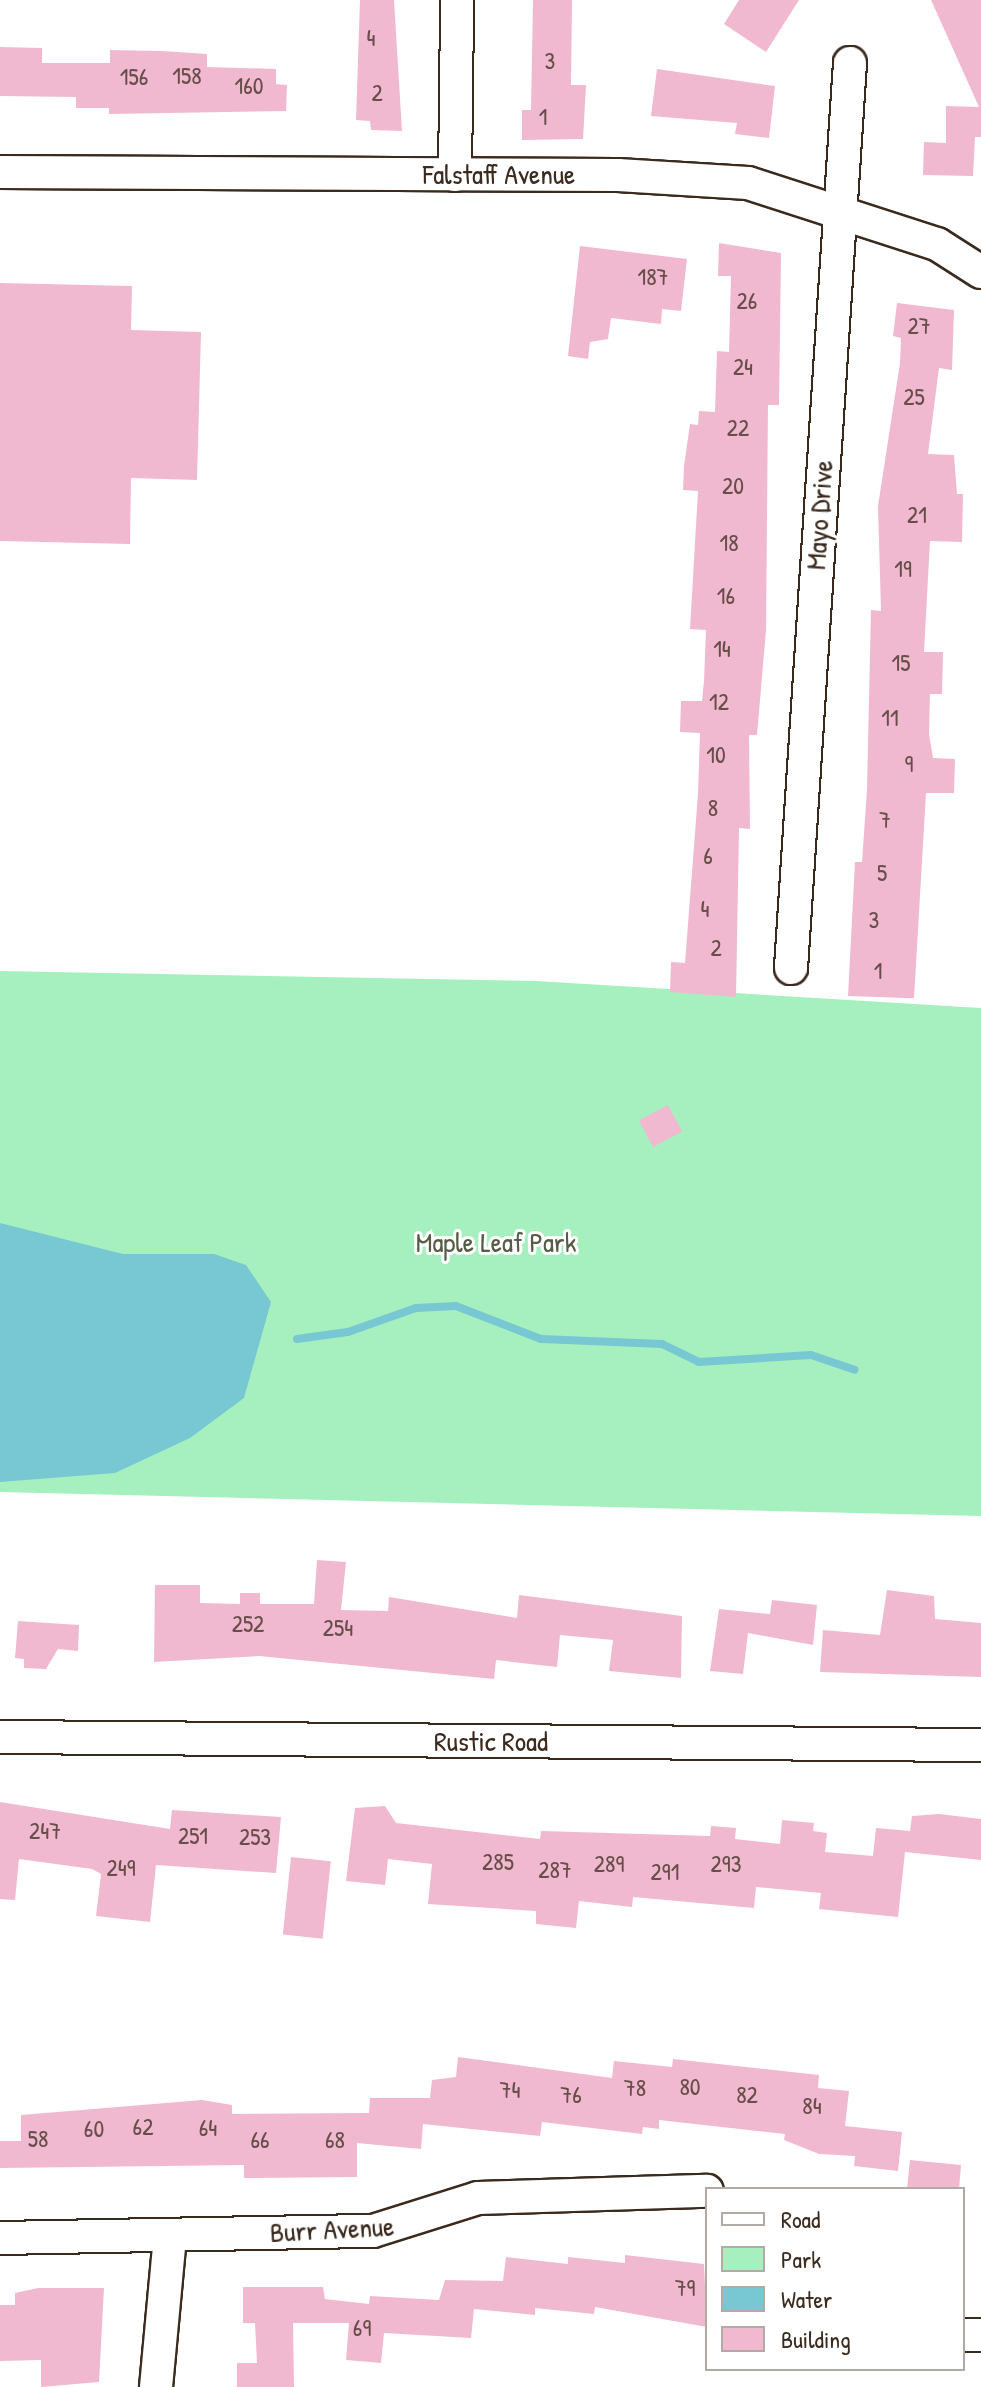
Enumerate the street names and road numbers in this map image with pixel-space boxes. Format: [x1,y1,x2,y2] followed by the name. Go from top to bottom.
[423,157,575,191] street label: Falstaff Avenue
[798,459,840,571] street label: Mayo Drive
[434,1724,548,1758] street label: Rustic Road
[269,2209,395,2249] street label: Burr Avenue

